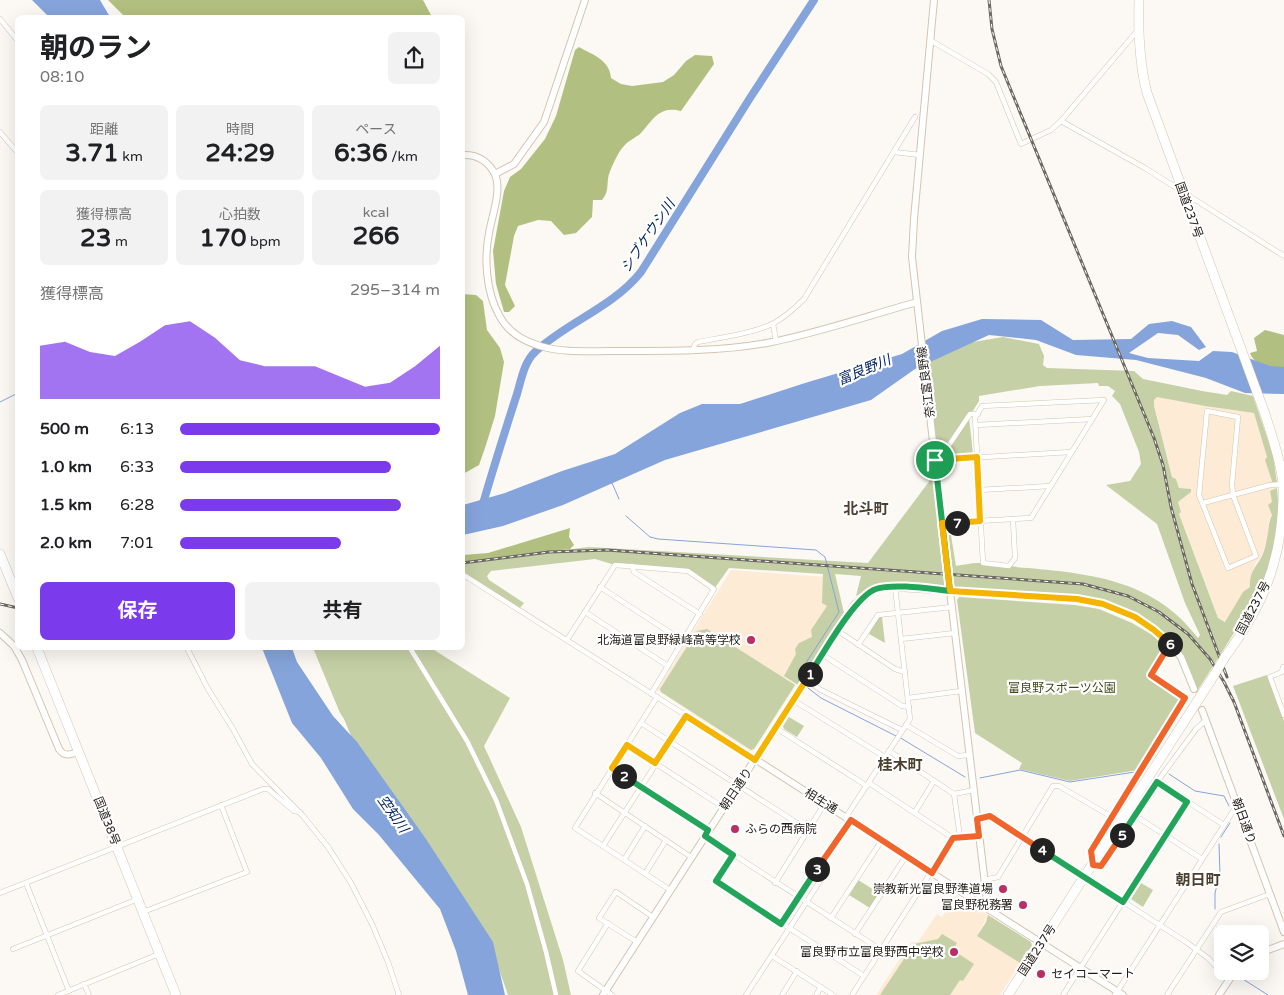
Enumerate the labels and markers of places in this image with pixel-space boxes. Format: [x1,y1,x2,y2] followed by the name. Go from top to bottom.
[914,439,956,481] pin
[944,510,970,536] pin: 7
[1158,632,1182,656] pin: 6
[597,633,741,647] place label: 北海道富良野緑峰高等学校
[745,634,757,646] marker: 北海道富良野緑峰高等学校
[798,662,822,686] pin: 1
[612,764,636,788] pin: 2
[745,822,817,836] place label: ふらの西病院
[1110,822,1134,848] pin: 5
[729,823,741,835] marker: ふらの西病院
[1030,838,1054,862] pin: 4
[804,856,830,882] pin: 3
[873,882,993,896] place label: 崇教新光富良野準道場
[997,883,1009,895] marker: 崇教新光富良野準道場
[941,898,1013,912] place label: 富良野税務署
[1017,899,1029,911] marker: 富良野税務署
[800,945,944,959] place label: 富良野市立富良野西中学校
[948,946,960,958] marker: 富良野市立富良野西中学校
[1051,967,1135,981] place label: セイコーマート
[1035,968,1047,980] marker: セイコーマート

